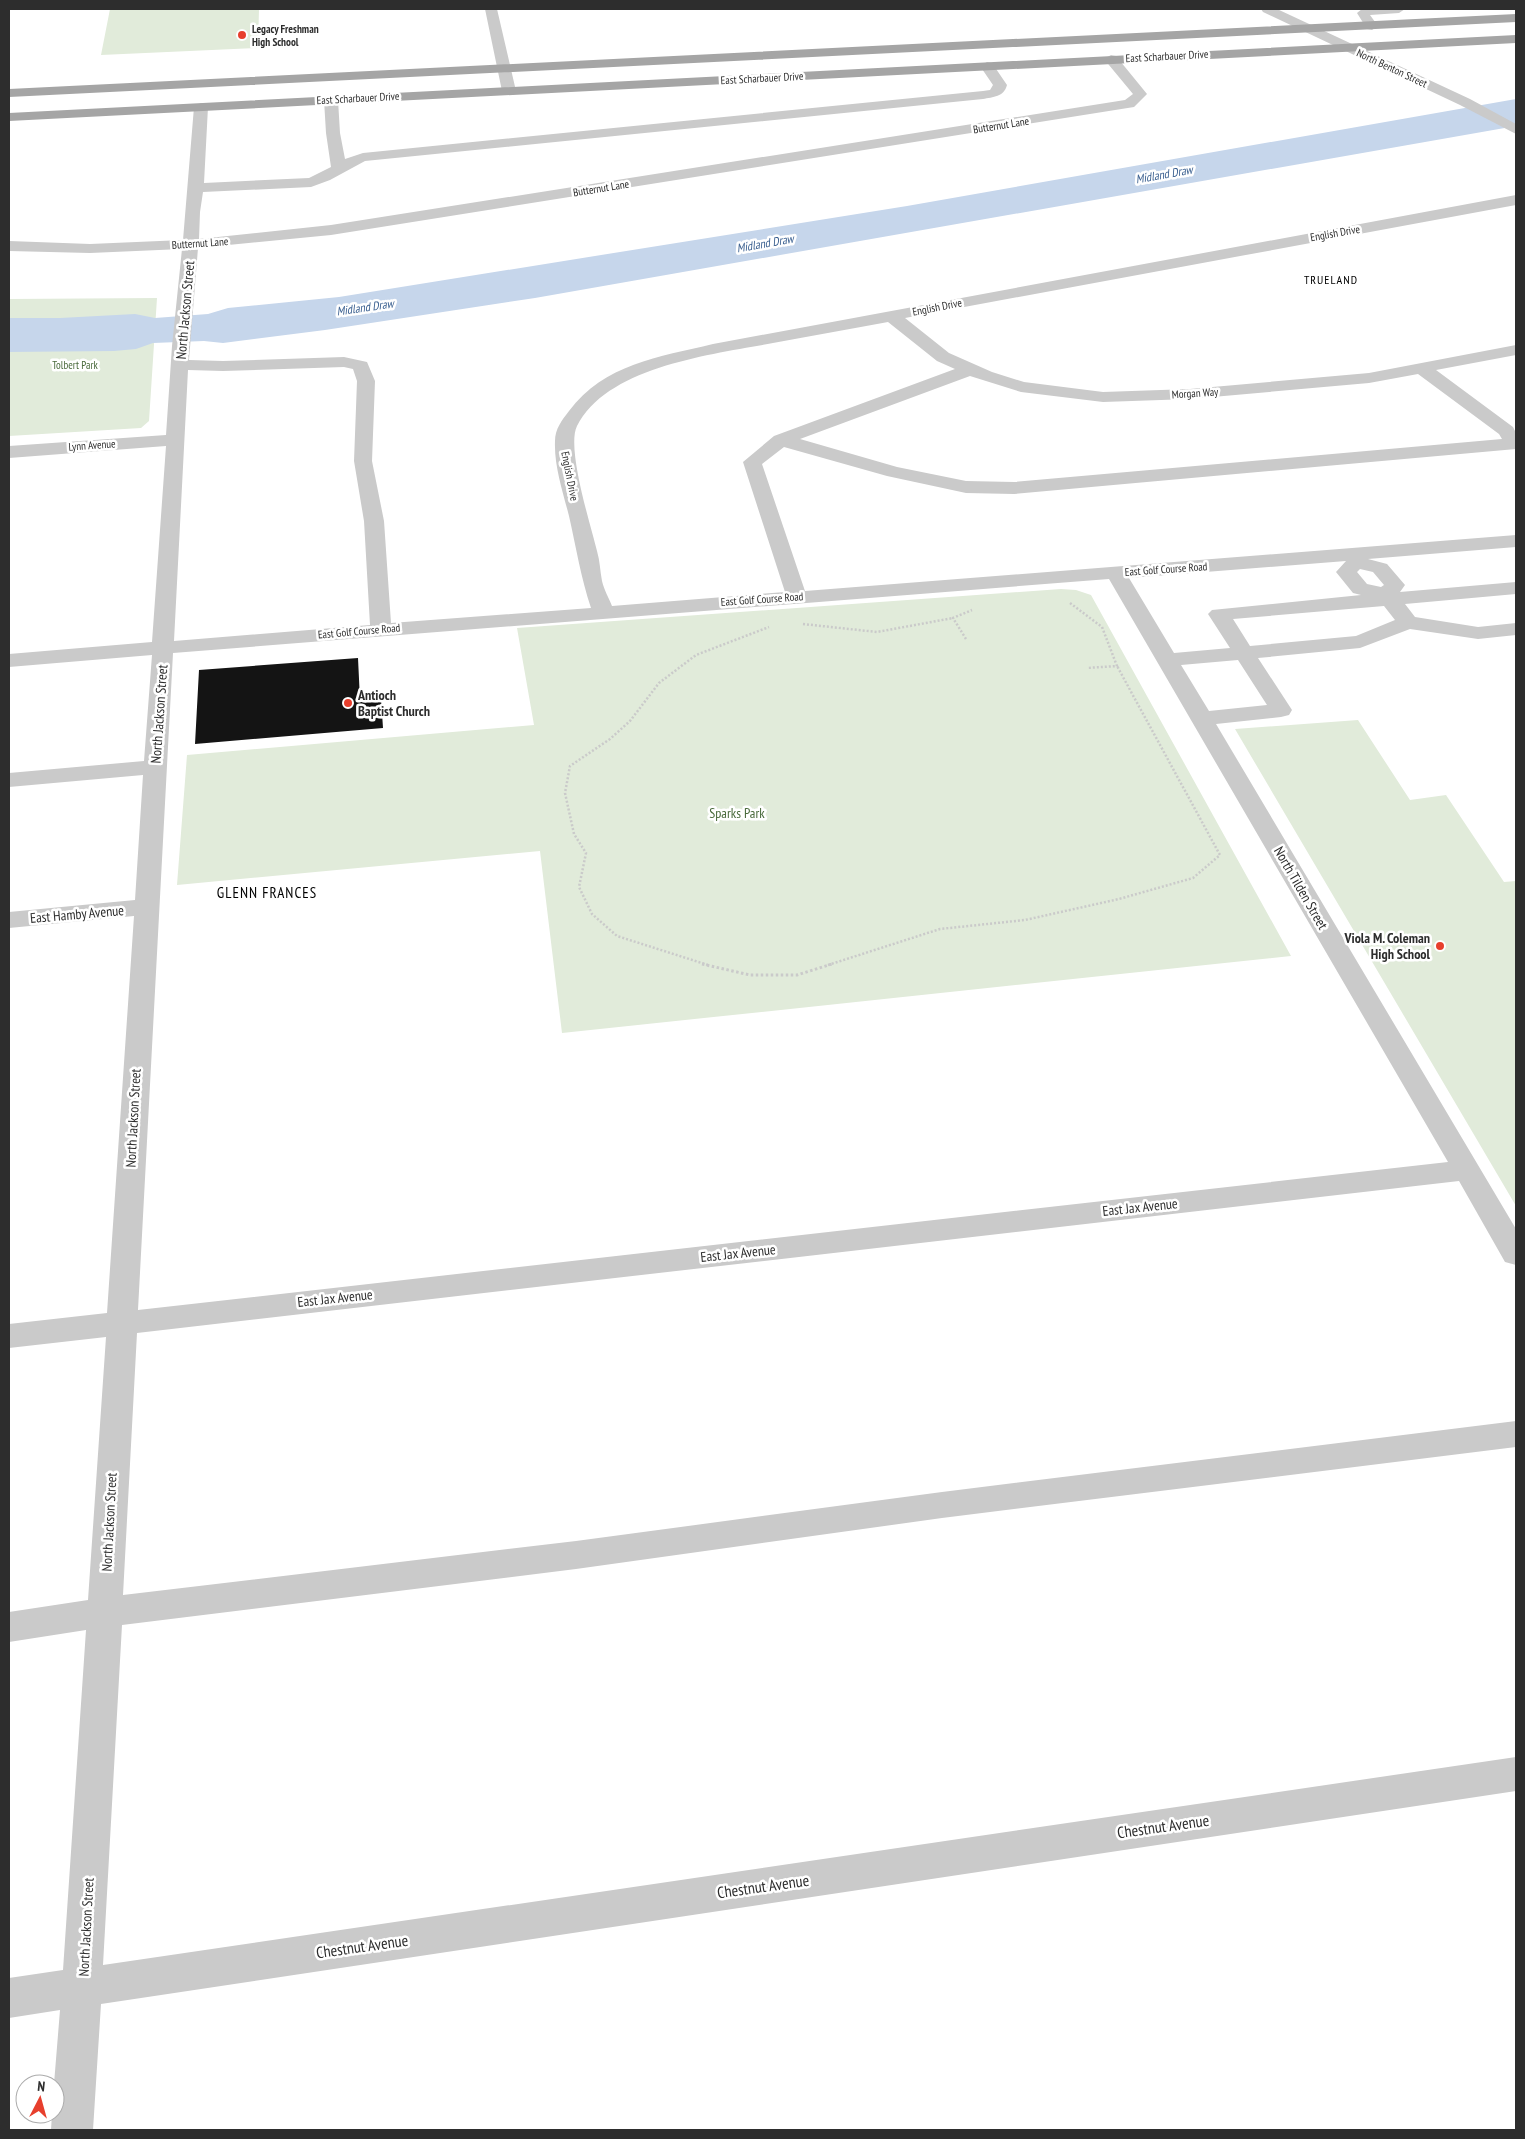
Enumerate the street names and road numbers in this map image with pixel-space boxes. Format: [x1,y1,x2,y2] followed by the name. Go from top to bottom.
[1354,46,1430,90] street label: North Benton Street
[1125,47,1209,65] street label: East Scharbauer Drive
[720,69,804,87] street label: East Scharbauer Drive
[316,89,400,107] street label: East Scharbauer Drive
[972,114,1031,136] street label: Butternut Lane
[572,177,631,199] street label: Butternut Lane
[1309,222,1361,244] street label: English Drive
[171,234,229,252] street label: Butternut Lane
[172,260,198,360] street label: North Jackson Street
[911,295,963,319] street label: English Drive
[1171,384,1220,402] street label: Morgan Way
[68,436,117,454] street label: Lynn Avenue
[558,450,582,502] street label: English Drive
[1124,559,1208,579] street label: East Golf Course Road
[720,589,804,609] street label: East Golf Course Road
[317,620,401,642] street label: East Golf Course Road
[147,664,171,764] street label: North Jackson Street
[1270,843,1332,933] street label: North Tilden Street
[29,901,125,927] street label: East Hamby Avenue
[121,1068,145,1168] street label: North Jackson Street
[1101,1194,1179,1220] street label: East Jax Avenue
[699,1240,777,1266] street label: East Jax Avenue
[296,1285,374,1311] street label: East Jax Avenue
[97,1472,121,1572] street label: North Jackson Street
[1116,1810,1210,1842] street label: Chestnut Avenue
[716,1870,810,1902] street label: Chestnut Avenue
[74,1877,98,1977] street label: North Jackson Street
[315,1930,409,1962] street label: Chestnut Avenue

